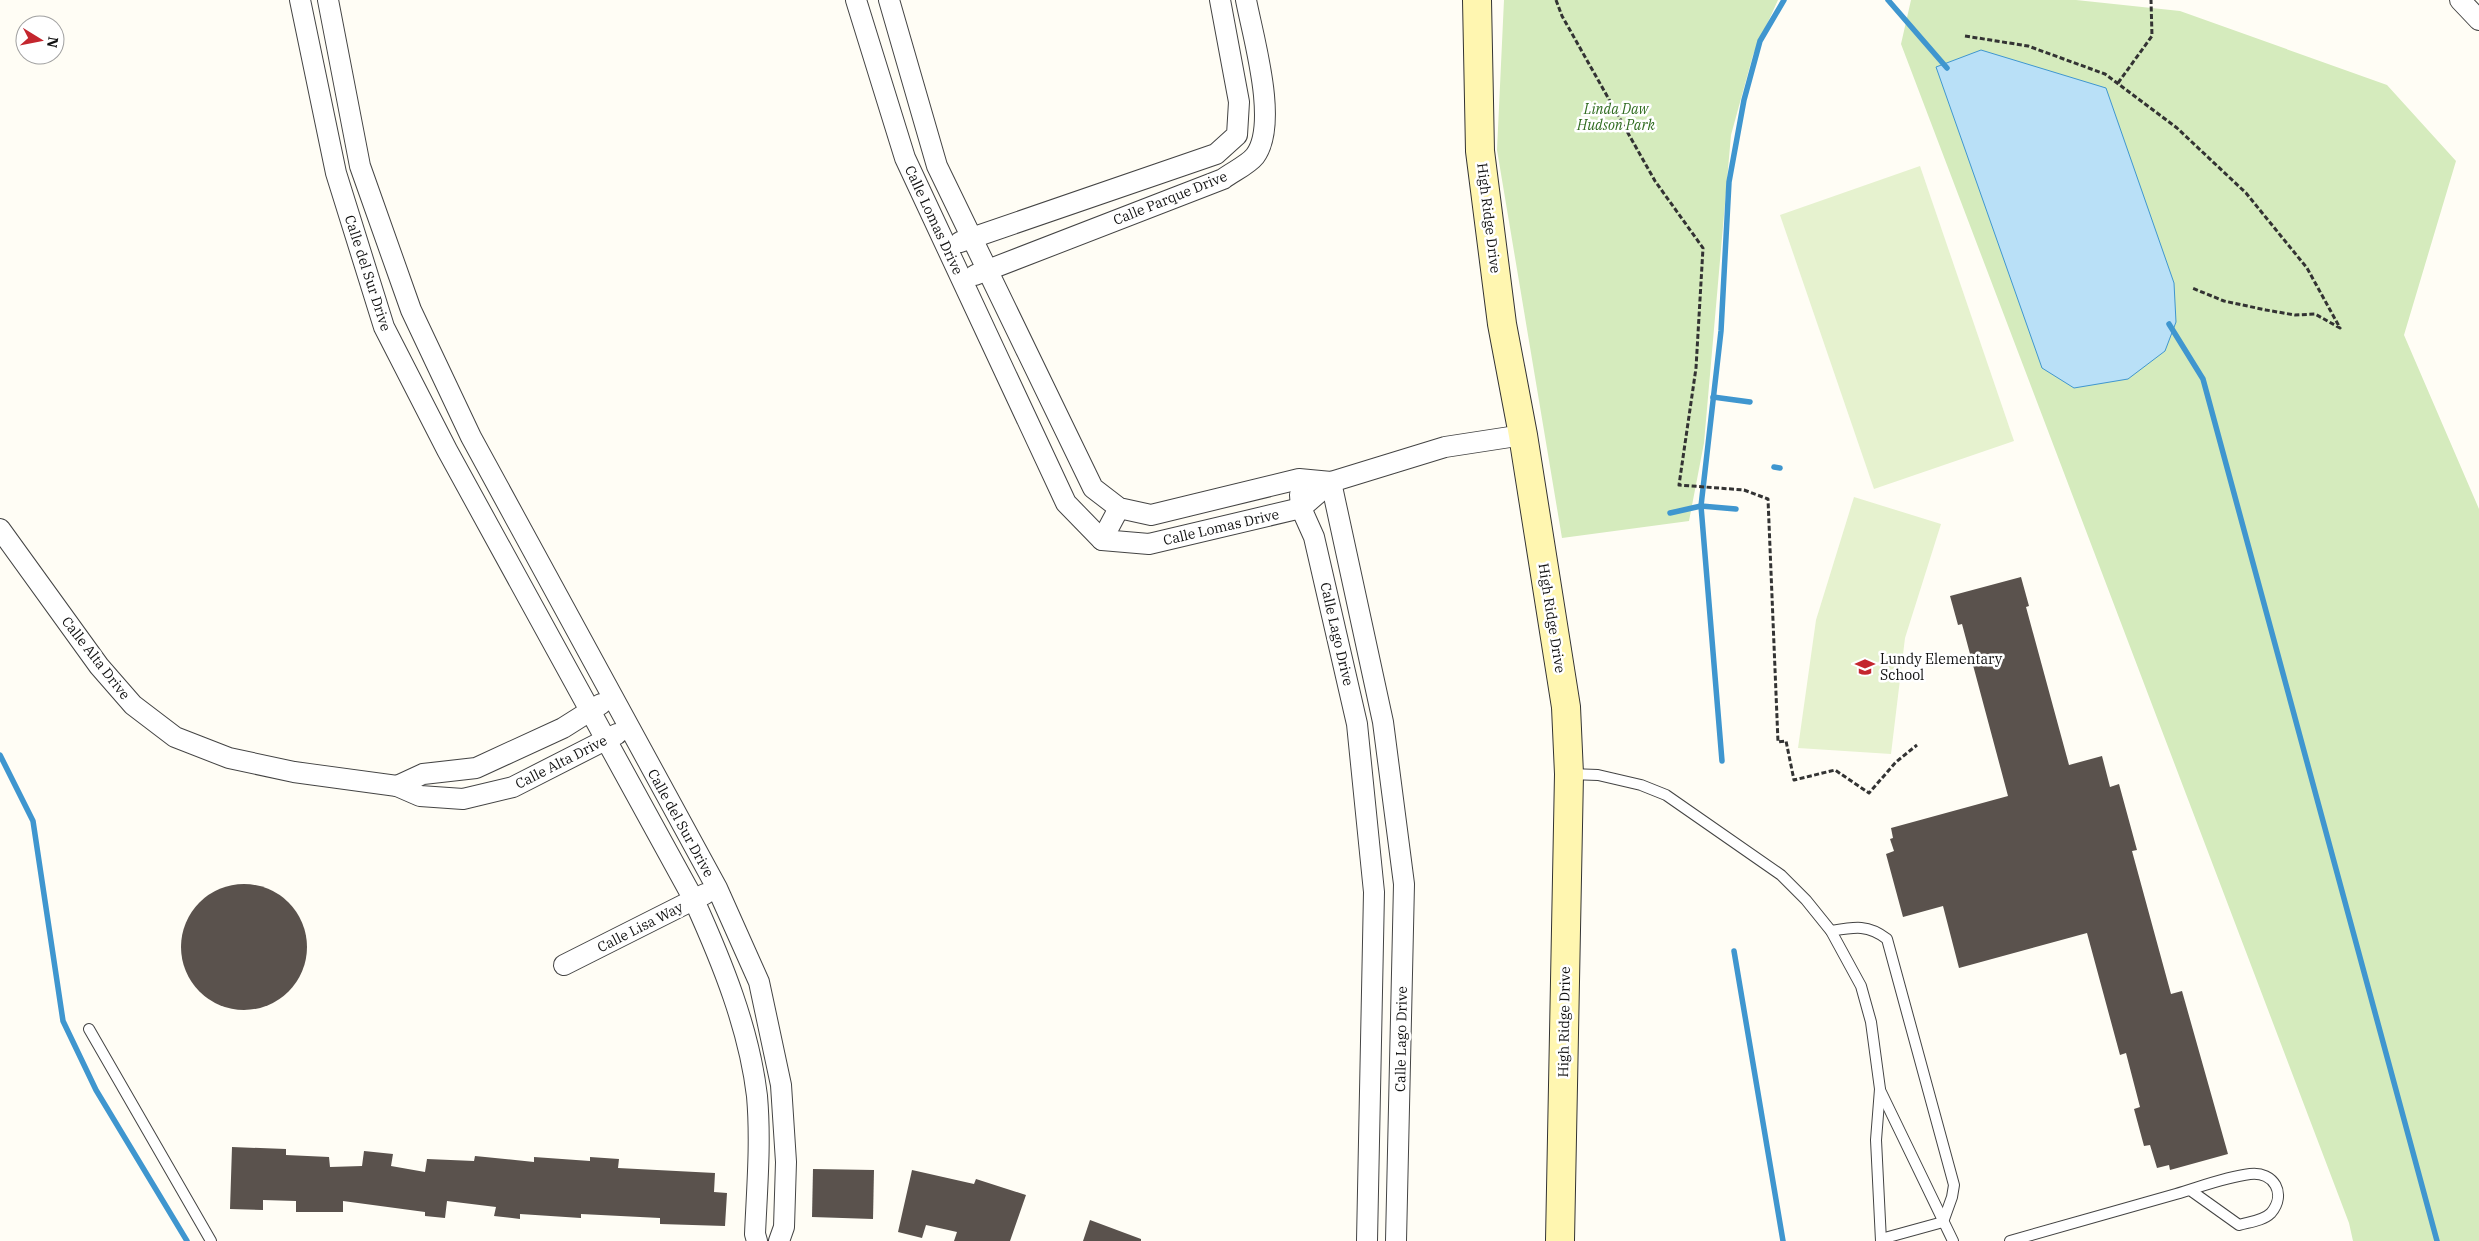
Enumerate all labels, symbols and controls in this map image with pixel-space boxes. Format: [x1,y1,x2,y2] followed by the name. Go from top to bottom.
[15,15,65,65] north arrow
[43,35,63,49] text: N
[1576,100,1656,134] park label: Linda Daw Hudson Park
[1473,162,1505,274] street label: High Ridge Drive
[901,163,967,277] street label: Calle Lomas Drive
[1110,167,1230,229] street label: Calle Parque Drive
[341,213,395,333] street label: Calle del Sur Drive
[1161,505,1281,549] street label: Calle Lomas Drive
[1534,562,1570,674] street label: High Ridge Drive
[1316,581,1358,687] street label: Calle Lago Drive
[58,613,134,703] street label: Calle Alta Drive
[1880,650,2003,684] place label: Lundy Elementary School
[1854,656,1876,678] school or university icon: Lundy Elementary School
[512,731,610,793] street label: Calle Alta Drive
[644,766,718,880] street label: Calle del Sur Drive
[594,897,686,956] street label: Calle Lisa Way
[1554,966,1574,1078] street label: High Ridge Drive
[1391,986,1411,1092] street label: Calle Lago Drive

